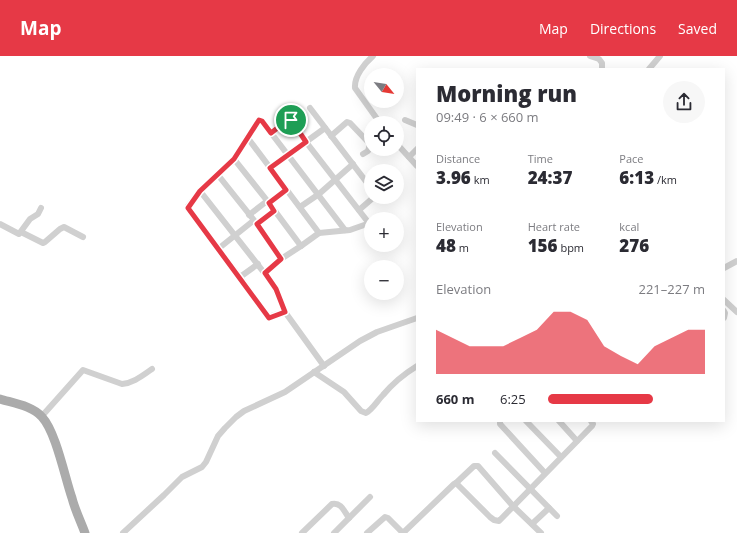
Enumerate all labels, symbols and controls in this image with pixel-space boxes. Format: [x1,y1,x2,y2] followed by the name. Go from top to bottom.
[20,15,61,41] text: Map
[539,19,568,38] text: Map
[590,19,656,38] text: Directions
[678,19,717,38] text: Saved
[364,68,404,108] north arrow
[364,68,404,300] map controls
[436,78,577,108] text: Morning run
[663,81,705,123] button: share
[274,103,308,137] pin
[436,108,539,126] text: 09:49 · 6 × 660 m
[280,109,302,131] icon: arrive
[364,116,404,156] button: locate
[436,151,480,166] text: Distance
[528,151,553,166] text: Time
[619,151,644,166] text: Pace
[364,164,404,204] button: layers
[436,166,471,189] text: 3.96
[528,166,572,189] text: 24:37
[619,166,654,189] text: 6:13
[471,172,490,187] text: km
[654,172,677,187] text: /km
[364,212,404,252] button: +
[436,219,483,234] text: Elevation
[528,219,580,234] text: Heart rate
[619,219,639,234] text: kcal
[436,234,456,257] text: 48
[528,234,558,257] text: 156
[619,234,649,257] text: 276
[456,240,469,255] text: m
[558,240,584,255] text: bpm
[364,260,404,300] button: −
[436,280,491,298] text: Elevation
[638,280,705,298] text: 221–227 m
[436,390,474,408] text: 660 m
[500,390,526,408] text: 6:25

